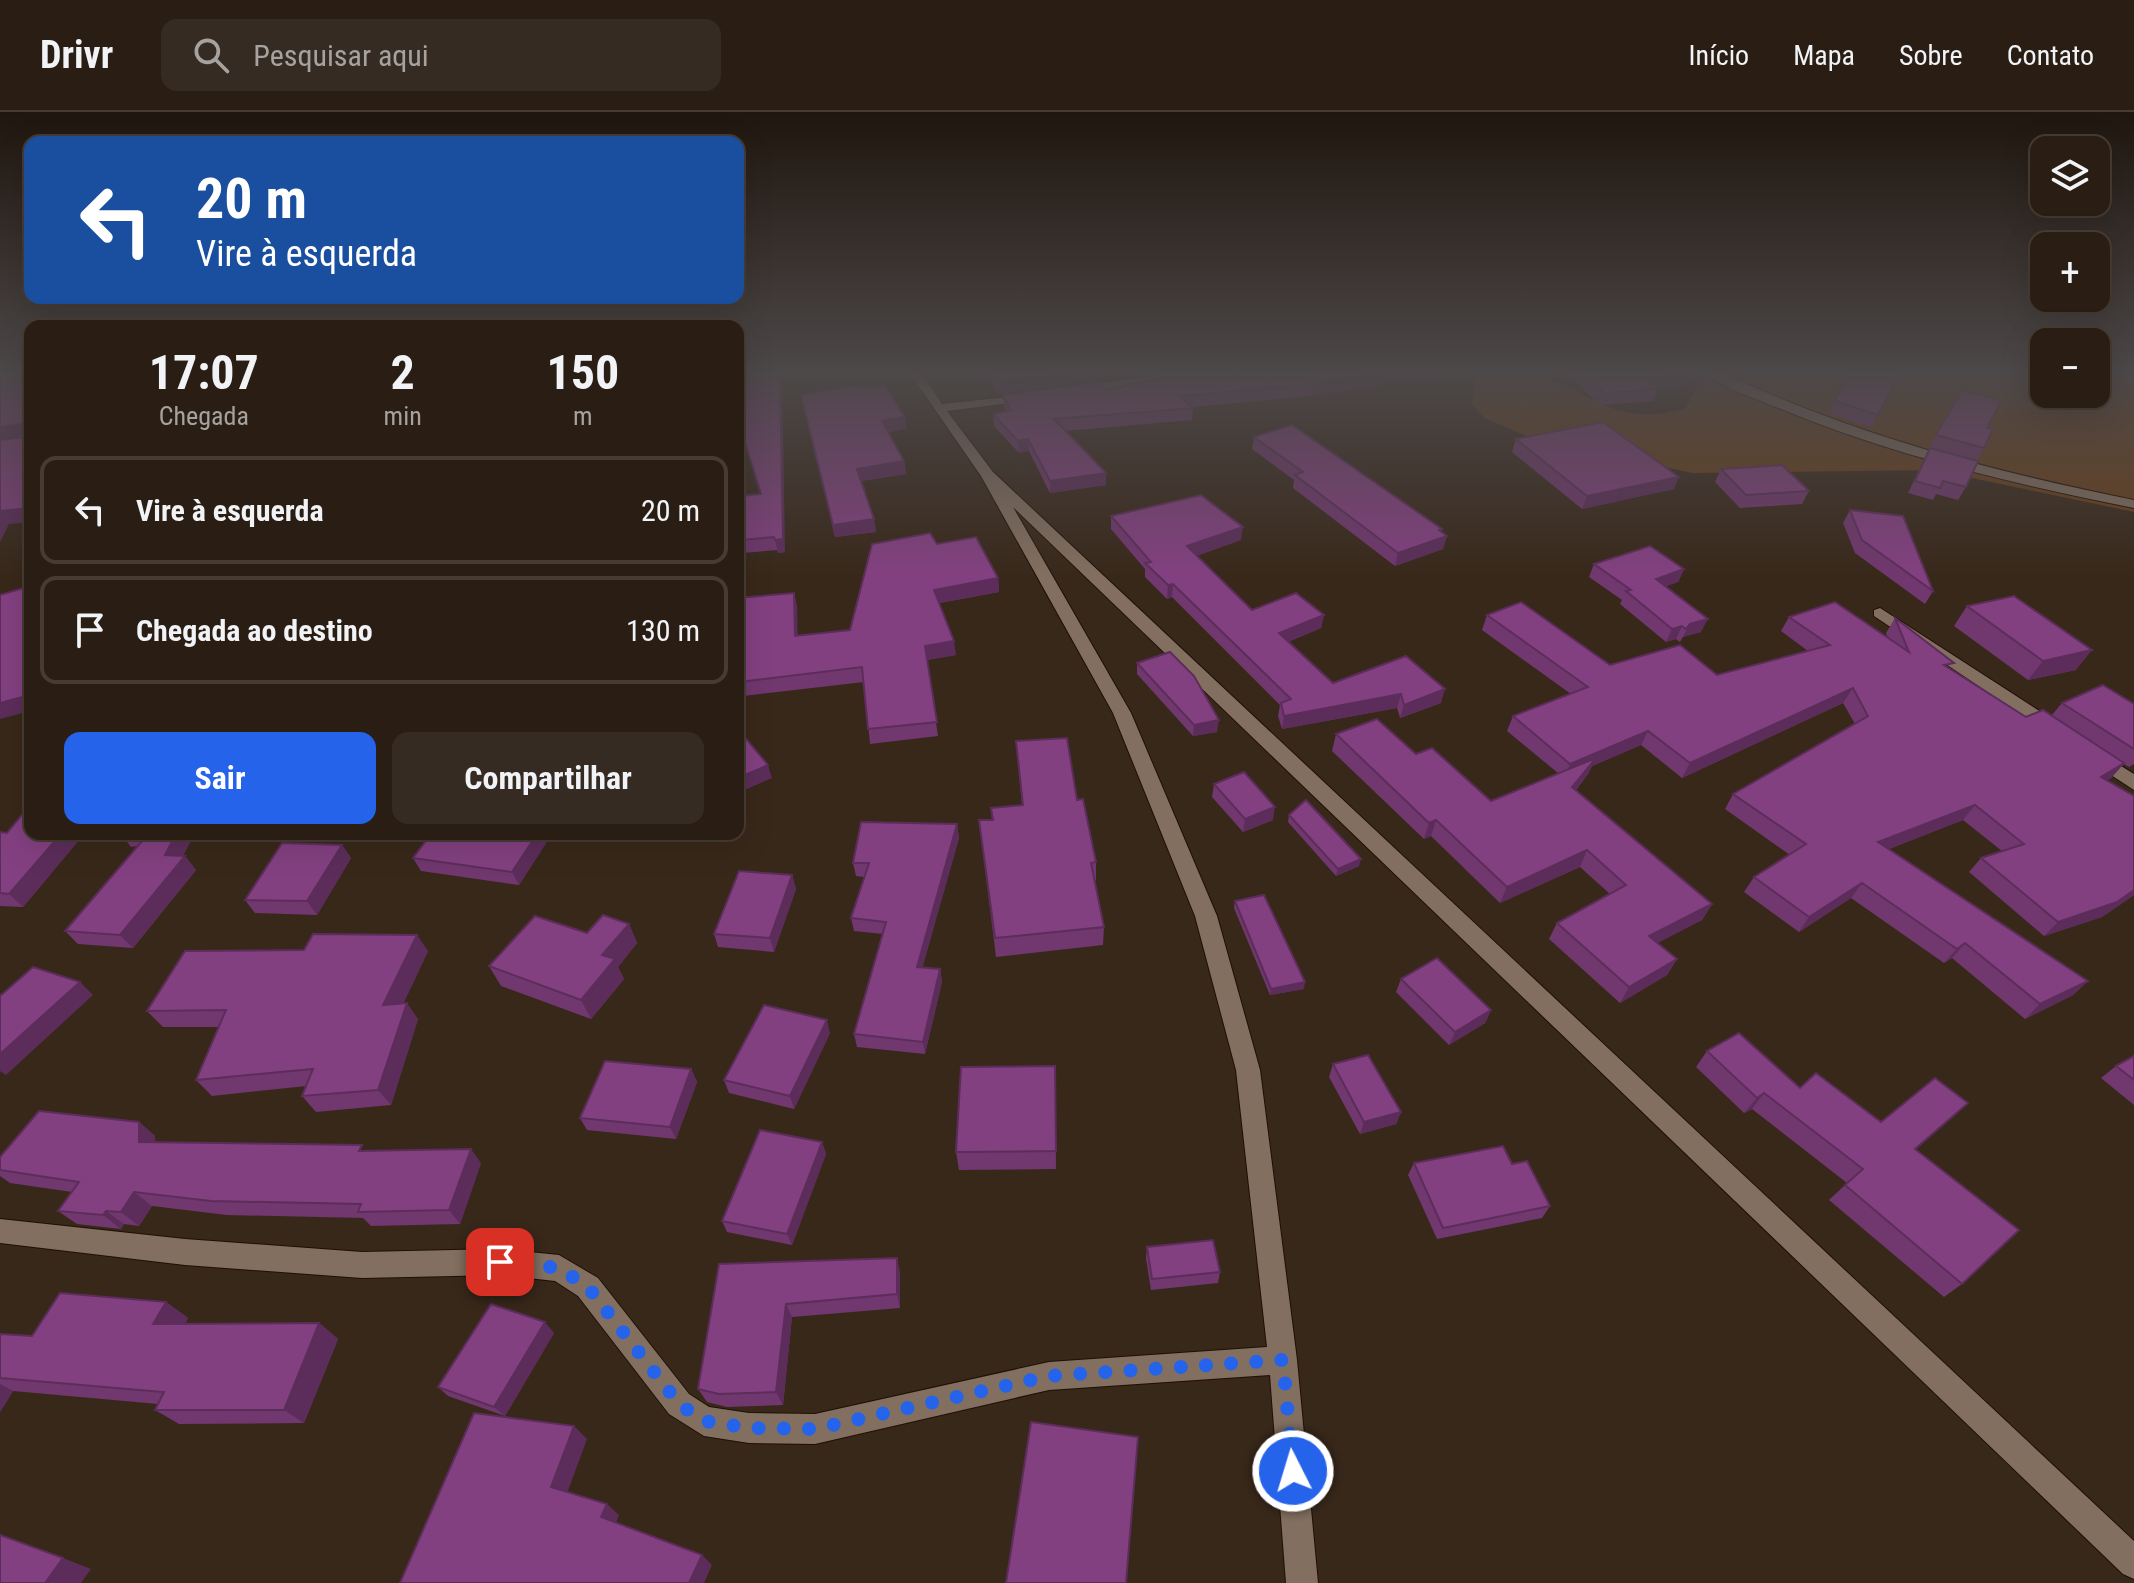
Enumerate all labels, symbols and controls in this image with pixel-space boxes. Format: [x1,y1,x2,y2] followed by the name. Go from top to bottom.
[161,19,721,91] search box
[40,33,113,77] text: Drivr
[189,33,233,77] icon: search
[253,38,429,73] text: Pesquisar aqui
[1689,39,1749,72] text: Início
[1793,39,1855,72] text: Mapa
[1899,39,1963,72] text: Sobre
[2007,39,2094,72] text: Contato
[2030,136,2110,408] map controls
[2030,136,2110,216] button: layers
[196,166,307,232] text: 20 m
[64,168,168,272] icon: left
[2030,232,2110,312] button: +
[196,233,417,275] text: Vire à esquerda
[2030,328,2110,408] button: −
[149,344,259,401] text: 17:07
[391,344,415,401] text: 2
[546,344,619,401] text: 150
[159,401,249,431] text: Chegada
[384,401,422,431] text: min
[573,401,593,431] text: m
[68,488,112,532] icon: left
[136,493,324,528] text: Vire à esquerda
[641,493,700,528] text: 20 m
[68,608,112,652] icon: arrive
[136,613,373,648] text: Chegada ao destino
[626,613,700,648] text: 130 m
[64,732,376,824] button: Sair
[392,732,704,824] button: Compartilhar
[466,1228,534,1296] pin
[478,1240,522,1284] icon: arrive
[1251,1429,1335,1513] position arrow

